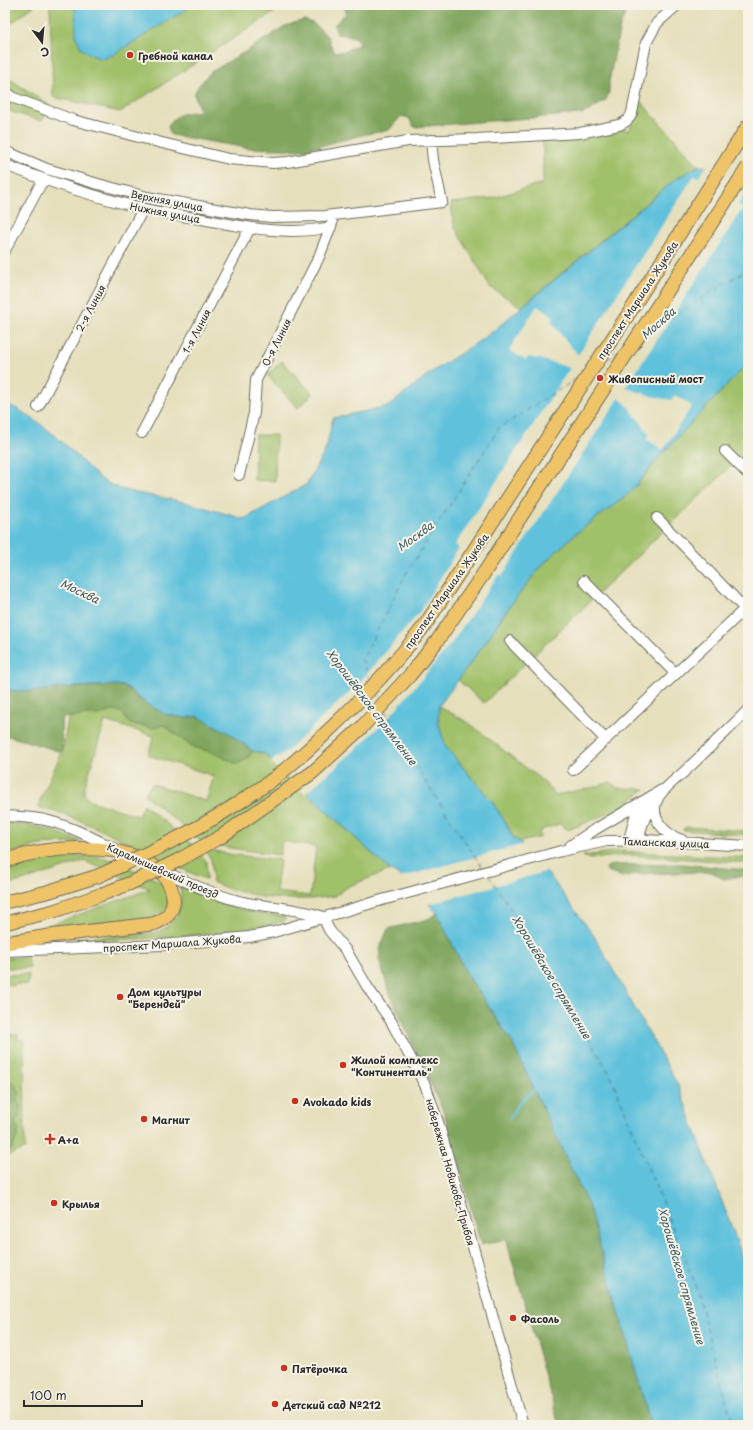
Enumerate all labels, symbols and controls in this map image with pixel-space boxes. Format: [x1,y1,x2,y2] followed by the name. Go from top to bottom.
[22,22,62,62] north arrow
[39,43,51,61] text: С
[138,48,213,63] place label: Гребной канал
[125,50,135,60] marker: Гребной канал
[129,186,205,215] street label: Верхняя улица
[129,198,202,226] street label: Нижняя улица
[593,237,682,363] street label: проспект Маршала Жукова
[71,282,109,334] street label: 2-я Линия
[637,302,680,343] water label: Москва
[178,306,214,356] street label: 1-я Линия
[258,316,294,368] street label: 0-я Линия
[608,371,704,386] place label: Живописный мост
[595,373,605,383] marker: Живописный мост
[393,516,438,555] water label: Москва
[400,529,493,653] street label: проспект Маршала Жукова
[58,575,103,608] water label: Москва
[323,645,422,769] water label: Хорошёвское спрямление
[622,833,710,851] street label: Таманская улица
[105,839,221,901] street label: Карамышевский проезд
[508,912,596,1043] water label: Хорошёвское спрямление
[102,931,242,956] street label: проспект Маршала Жукова
[127,984,202,1011] place label: Дом культуры "Берендей"
[115,992,125,1002] marker: Дом культуры "Берендей"
[350,1052,439,1079] place label: Жилой комплекс "Континенталь"
[338,1060,348,1070] marker: Жилой комплекс "Континенталь"
[302,1094,372,1109] place label: Avokado kids
[290,1096,300,1106] marker: Avokado kids
[423,1097,479,1247] street label: набережная Новикова-Прибоя
[152,1112,191,1127] place label: Магнит
[139,1114,149,1124] marker: Магнит
[58,1132,79,1147] place label: А+а
[45,1134,55,1144] marker: А+а
[62,1196,100,1211] place label: Крылья
[49,1198,59,1208] marker: Крылья
[654,1206,710,1347] water label: Хорошёвское спрямление
[521,1311,560,1326] place label: Фасоль
[508,1313,518,1323] marker: Фасоль
[292,1361,348,1376] place label: Пятёрочка
[279,1363,289,1373] marker: Пятёрочка
[24,1382,142,1408] scale bar
[30,1386,67,1404] text: 100 m
[282,1397,381,1412] place label: Детский сад №212
[270,1399,280,1409] marker: Детский сад №212

